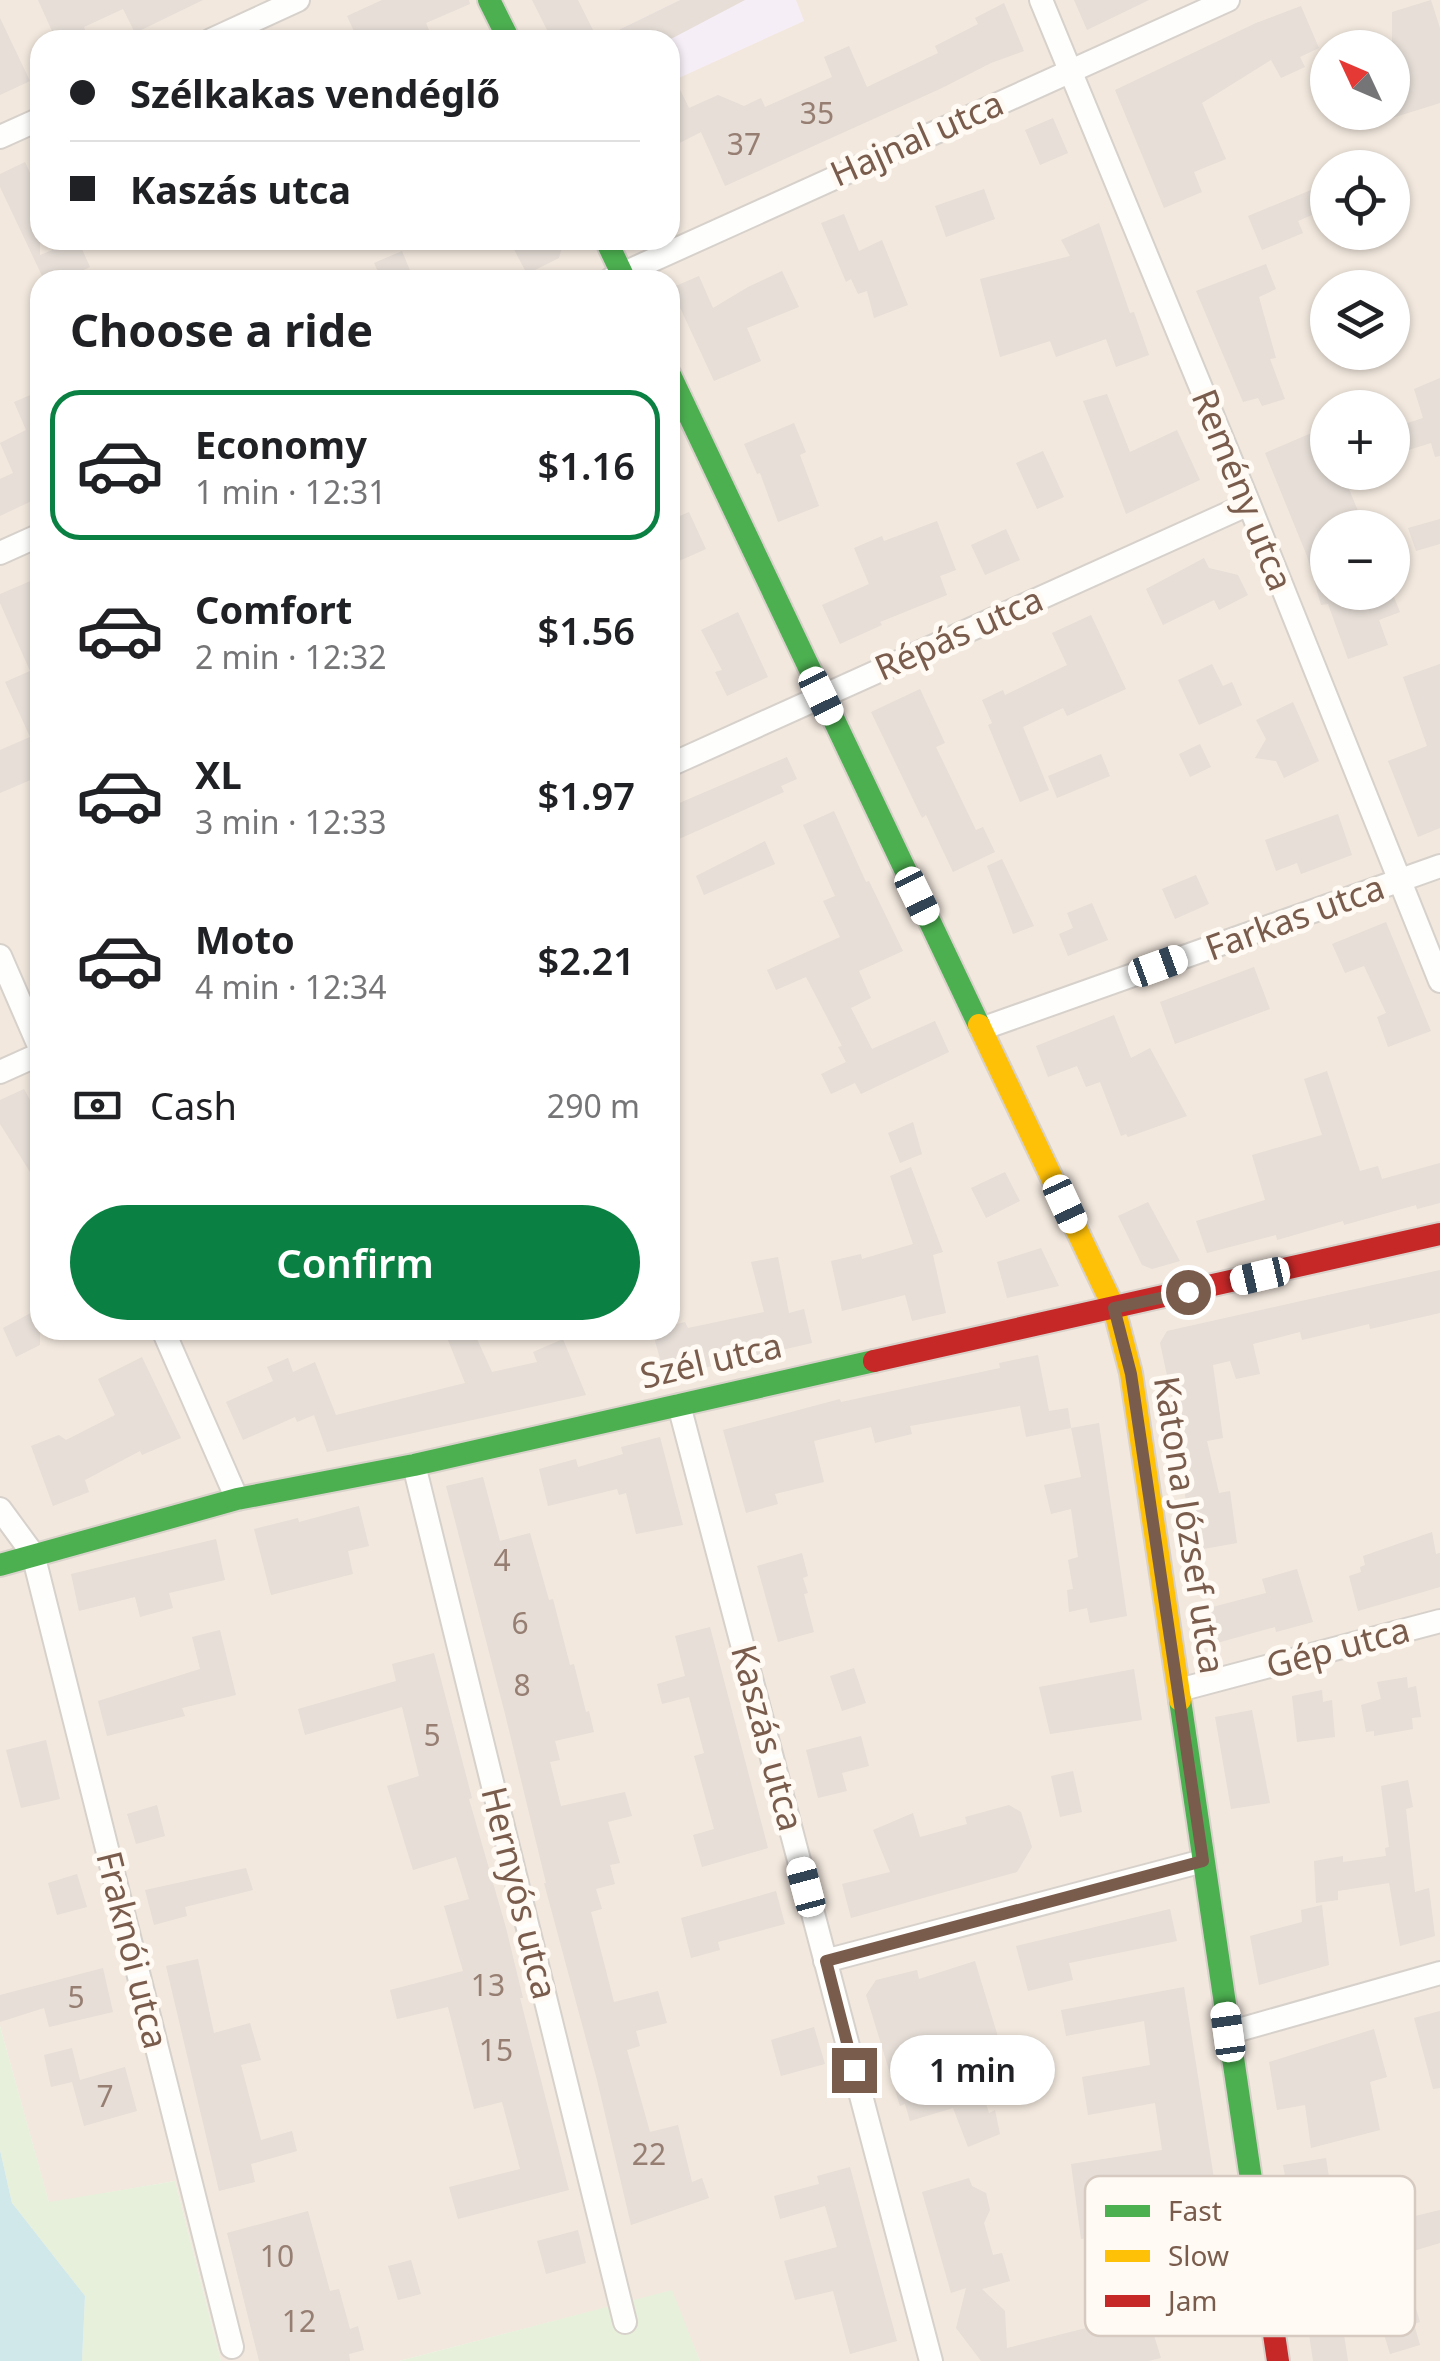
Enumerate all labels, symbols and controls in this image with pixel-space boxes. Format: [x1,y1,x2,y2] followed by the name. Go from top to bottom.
[1310,30,1410,130] north arrow
[1310,30,1410,610] map controls
[130,67,500,119] text: Szélkakas vendéglő
[822,79,1010,197] street label: Hajnal utca
[800,92,834,133] house number: 35
[727,123,761,164] house number: 37
[1310,150,1410,250] button: locate
[130,163,351,215] text: Kaszás utca
[1310,270,1410,370] button: layers
[70,299,373,360] text: Choose a ride
[1182,382,1305,597] street label: Remény utca
[1310,390,1410,490] button: +
[195,418,367,470] text: Economy
[75,420,165,510] icon: car
[538,439,635,491] text: $1.16
[195,470,387,513] text: 1 min · 12:31
[1310,510,1410,610] button: −
[867,575,1050,691] street label: Répás utca
[195,583,352,635] text: Comfort
[75,585,165,675] icon: car
[538,604,635,656] text: $1.56
[195,635,387,678] text: 2 min · 12:32
[794,662,848,730] car
[195,748,242,800] text: XL
[75,750,165,840] icon: car
[538,769,635,821] text: $1.97
[195,800,387,843] text: 3 min · 12:33
[890,862,944,930] car
[1199,863,1390,971] street label: Farkas utca
[195,913,295,965] text: Moto
[75,915,165,1005] icon: car
[538,934,635,986] text: $2.21
[1125,942,1191,990] car
[195,965,387,1008] text: 4 min · 12:34
[70,1078,125,1133] icon: cash
[150,1079,237,1131] text: Cash
[547,1084,640,1127] text: 290 m
[1039,1170,1091,1238] car
[70,1205,640,1320] button: Confirm
[1227,1255,1293,1297] car
[1166,1270,1211,1315] route start
[635,1320,786,1399] street label: Szél utca
[1144,1373,1237,1677] street label: Katona József utca
[493,1539,511,1580] house number: 4
[511,1602,529,1643] house number: 6
[1261,1605,1414,1688] street label: Gép utca
[721,1639,816,1836] street label: Kaszás utca
[513,1664,531,1705] house number: 8
[423,1714,441,1755] house number: 5
[471,1782,570,2004] street label: Hernyós utca
[86,1846,181,2053] street label: Fraknói utca
[784,1854,828,1920] car
[471,1964,505,2005] house number: 13
[67,1976,85,2017] house number: 5
[1209,2000,1247,2064] car
[479,2029,513,2070] house number: 15
[889,2035,1054,2105] callout: 1 min
[832,2048,877,2093] route end
[929,2048,1016,2091] text: 1 min
[96,2075,114,2116] house number: 7
[632,2133,666,2174] house number: 22
[1085,2176,1415,2336] legend
[1168,2191,1222,2229] text: Fast
[260,2235,294,2276] house number: 10
[1168,2236,1229,2274] text: Slow
[1165,2281,1218,2319] text: Jam
[282,2300,316,2341] house number: 12

